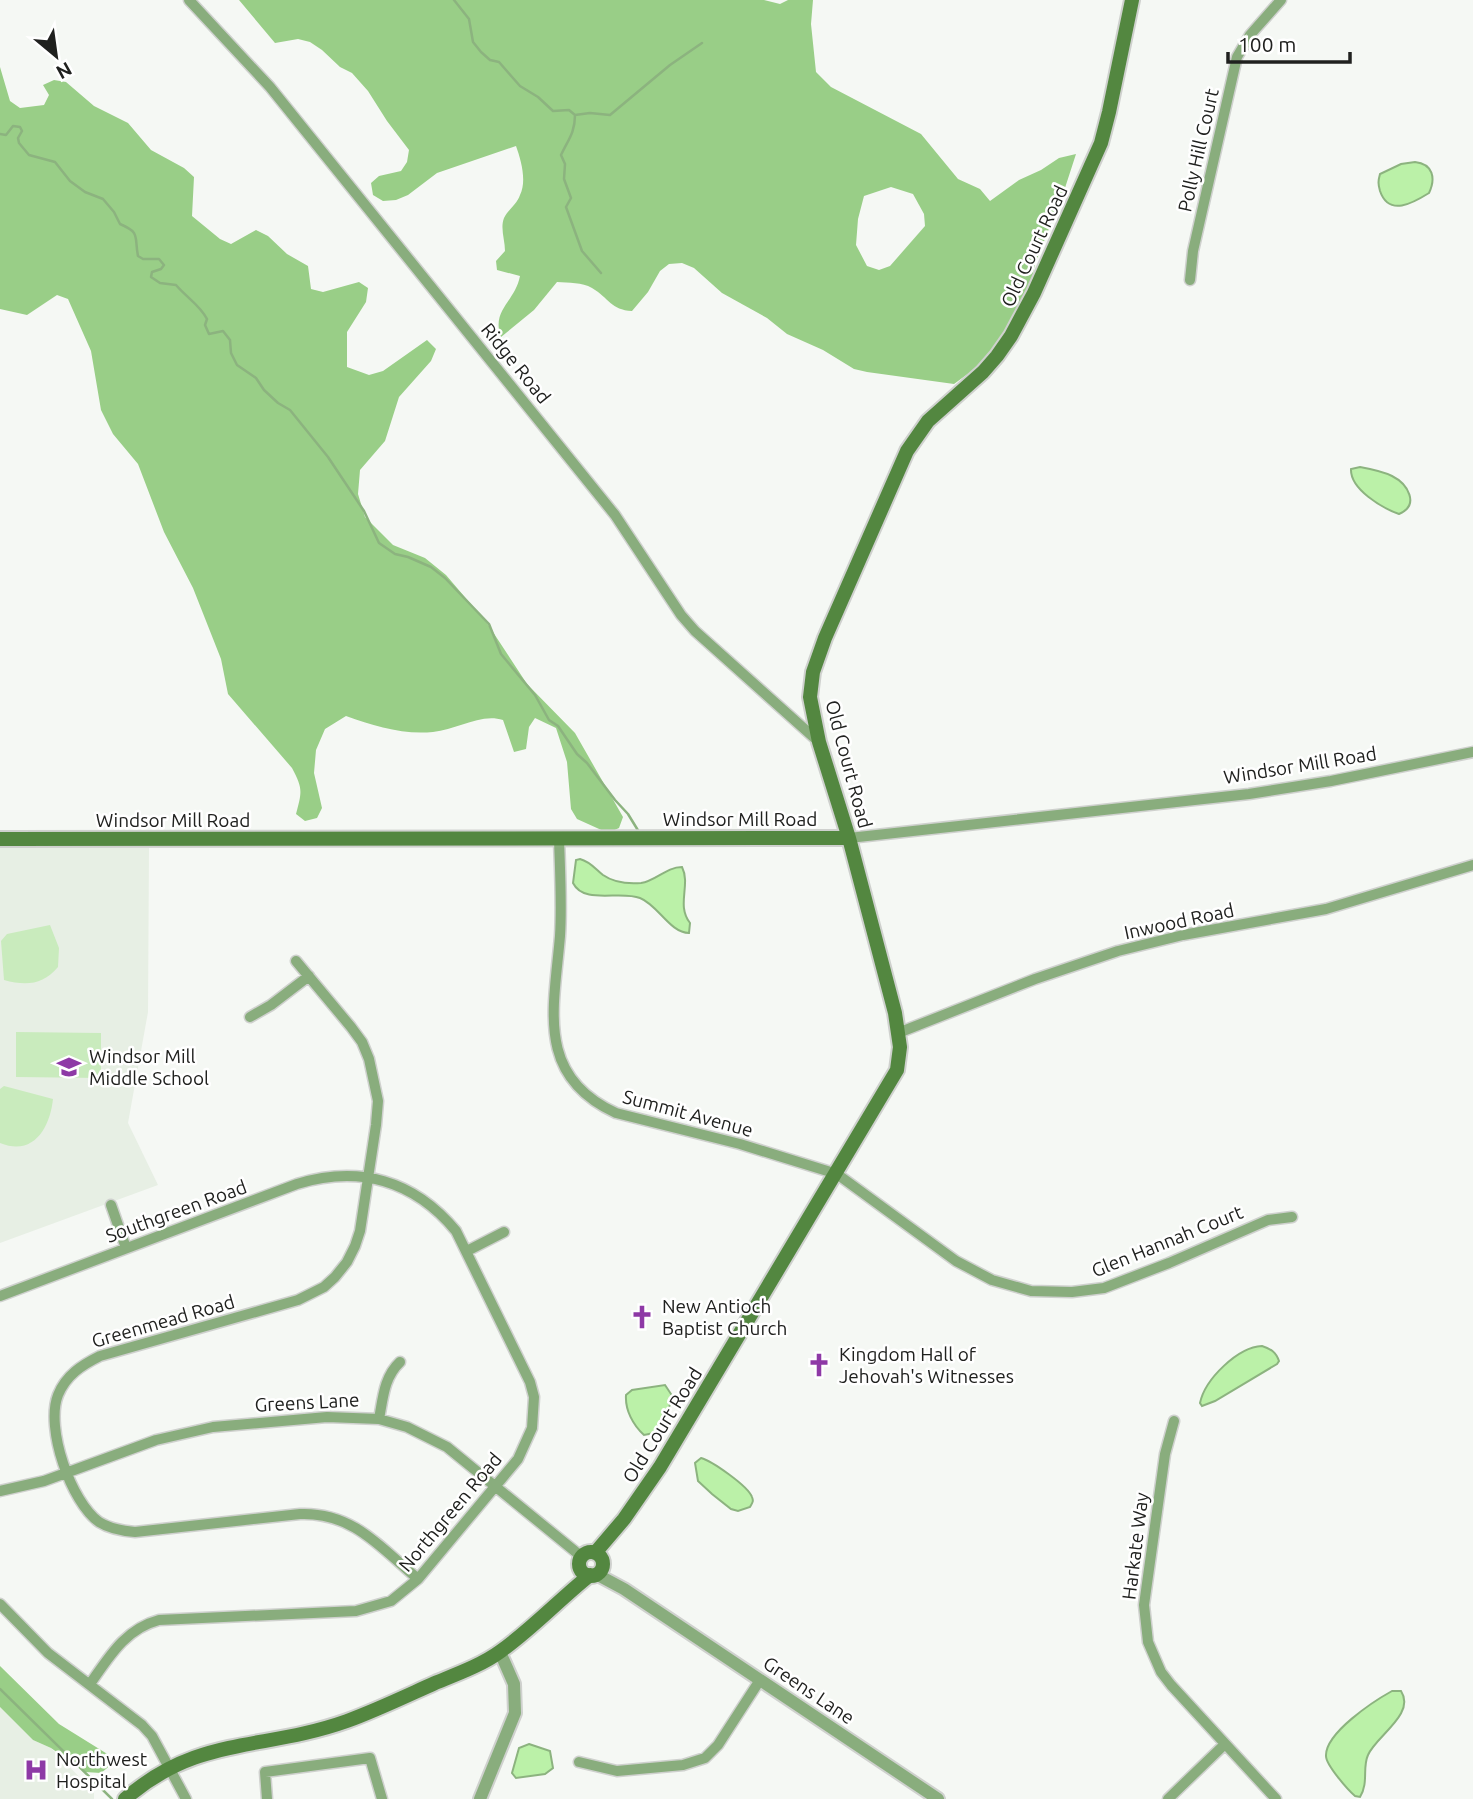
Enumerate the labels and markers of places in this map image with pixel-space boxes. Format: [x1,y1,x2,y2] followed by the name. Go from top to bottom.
[89,1045,209,1089] place label: Windsor Mill Middle School
[55,1053,83,1081] school or university icon: Windsor Mill Middle School
[662,1295,787,1339] place label: New Antioch Baptist Church
[628,1303,656,1331] church icon: New Antioch Baptist Church
[839,1343,1014,1387] place label: Kingdom Hall of Jehovah's Witnesses
[805,1351,833,1379] church icon: Kingdom Hall of Jehovah's Witnesses
[56,1748,148,1792] place label: Northwest Hospital
[22,1756,50,1784] hospital icon: Northwest Hospital

